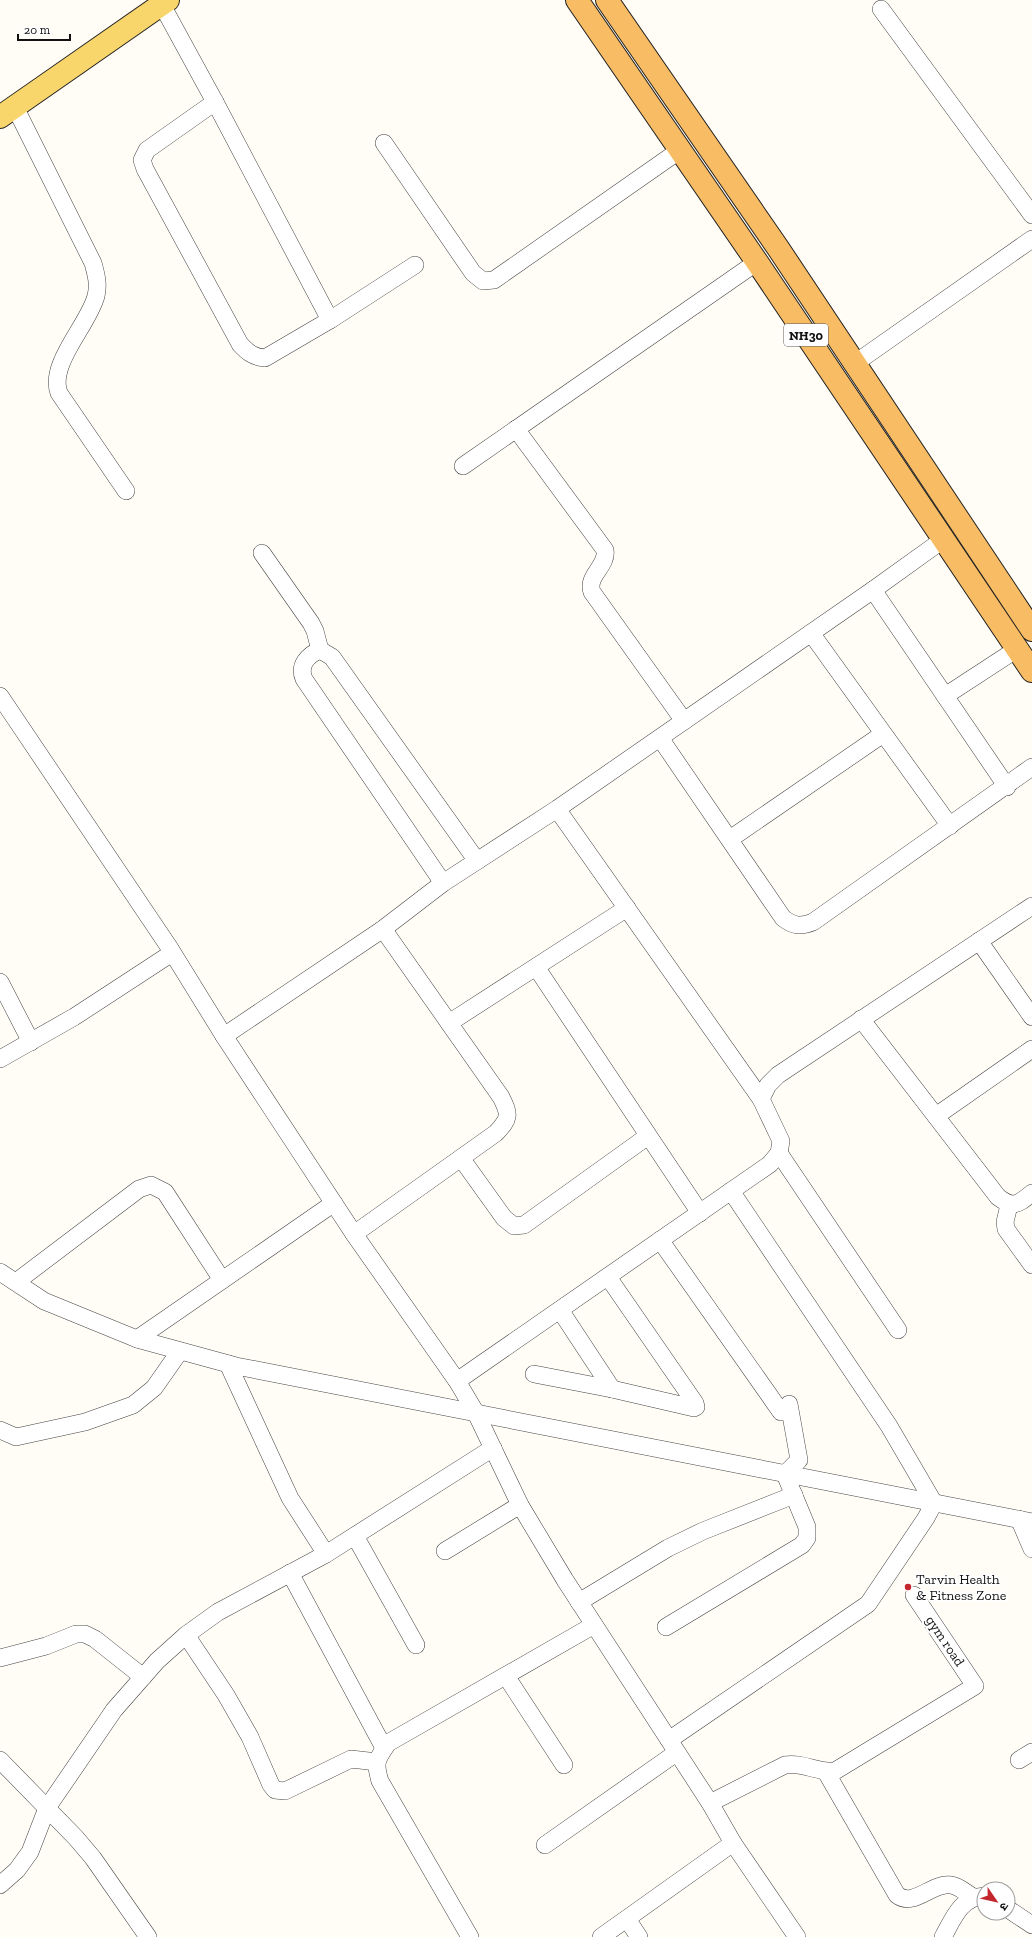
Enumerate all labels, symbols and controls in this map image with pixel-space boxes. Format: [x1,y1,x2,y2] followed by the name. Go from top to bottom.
[18,16,70,42] scale bar
[24,23,51,37] text: 20 m
[784,324,828,346] road number: NH30
[916,1571,1007,1604] place label: Tarvin Health & Fitness Zone
[903,1582,913,1592] marker: Tarvin Health & Fitness Zone
[922,1612,968,1670] street label: gym road
[976,1881,1016,1921] north arrow
[996,1900,1011,1913] text: उ

